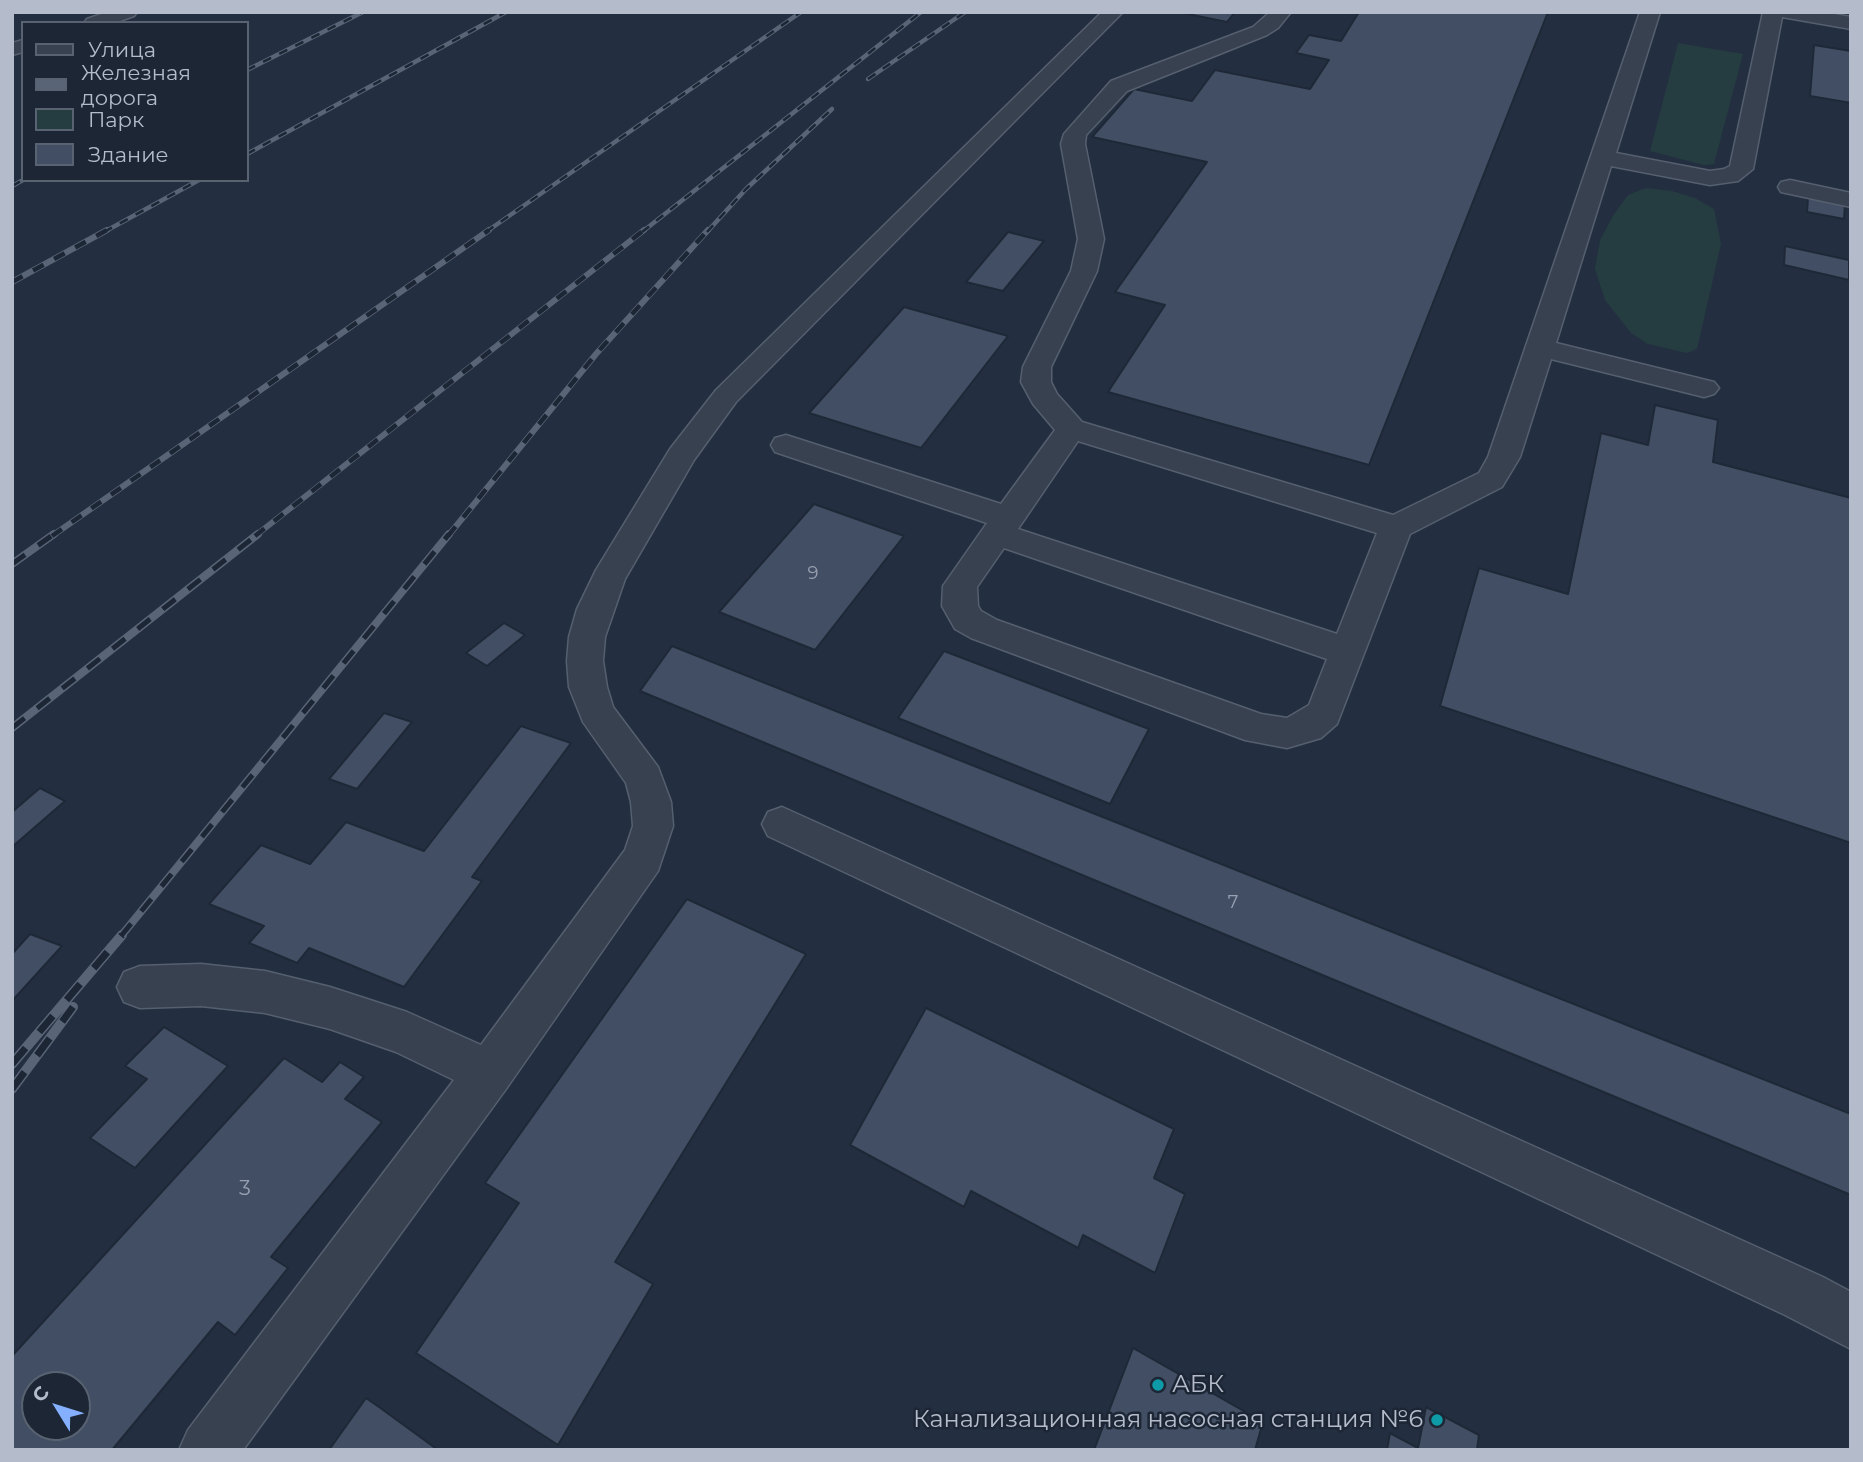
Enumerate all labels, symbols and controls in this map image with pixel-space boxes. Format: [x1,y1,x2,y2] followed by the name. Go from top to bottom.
[21,21,248,182] legend
[88,37,156,62] text: Улица
[81,60,191,110] text: Железная дорога
[88,107,144,132] text: Парк
[88,142,169,167] text: Здание
[808,563,818,585] house number: 9
[1228,892,1238,914] house number: 7
[239,1176,251,1202] house number: 3
[21,1371,91,1441] north arrow
[1172,1371,1224,1399] place label: АБК
[1150,1377,1166,1393] marker: АБК
[27,1381,54,1407] text: С
[913,1406,1423,1434] place label: Канализационная насосная станция №6
[1429,1412,1445,1428] marker: Канализационная насосная станция №6

